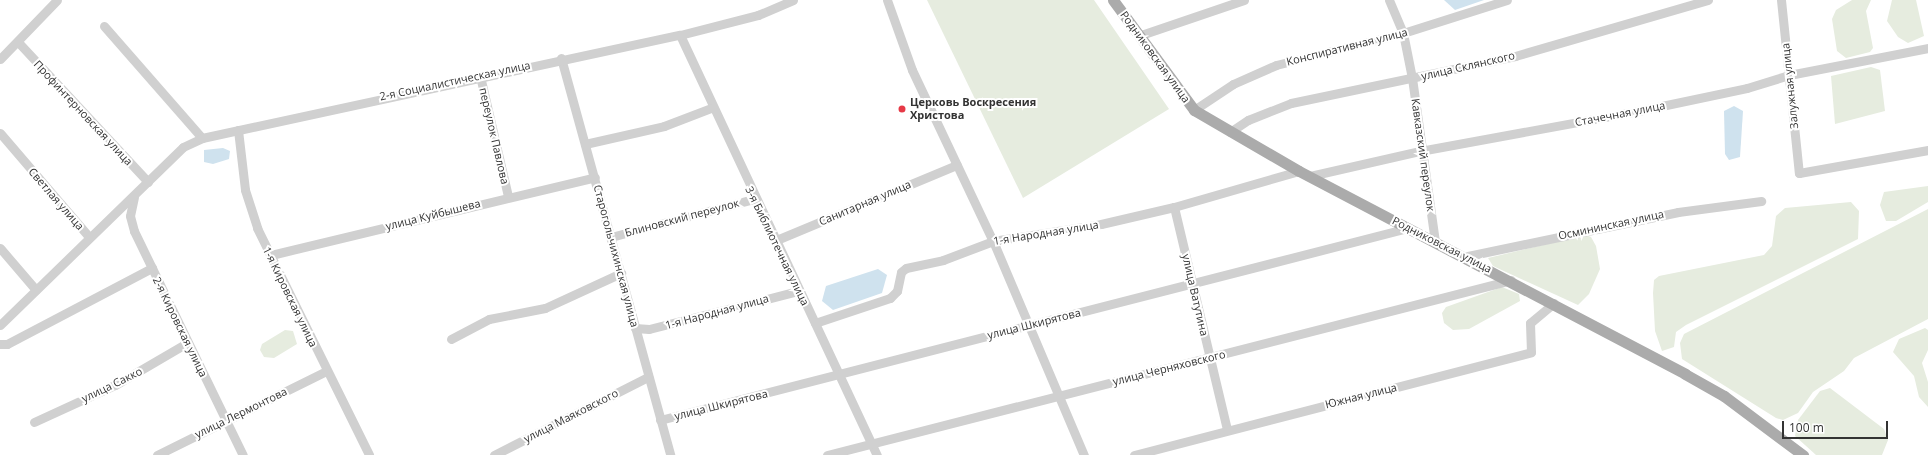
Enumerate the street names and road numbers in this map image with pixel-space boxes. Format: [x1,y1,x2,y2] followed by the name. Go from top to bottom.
[1117,9,1193,105] street label: Родниковская улица
[1285,26,1409,68] street label: Конспиративная улица
[1779,42,1801,130] street label: Залужная улица
[1420,49,1516,83] street label: улица Склянского
[31,58,135,168] street label: Профинтерновская улица
[378,59,532,103] street label: 2-я Социалистическая улица
[476,86,512,186] street label: переулок Павлова
[1409,98,1437,212] street label: Кавказский переулок
[1574,99,1666,129] street label: Стачечная улица
[26,165,86,233] street label: Светлая улица
[817,178,913,228] street label: Санитарная улица
[591,183,641,329] street label: Старогольчихинская улица
[742,184,812,308] street label: 3-я Библиотечная улица
[623,196,741,240] street label: Блиновский переулок
[384,197,482,233] street label: улица Куйбышева
[1557,207,1665,243] street label: Осмининская улица
[1390,214,1494,276] street label: Родниковская улица
[992,218,1100,248] street label: 1-я Народная улица
[260,245,320,349] street label: 1-я Кировская улица
[1179,253,1211,337] street label: улица Ватутина
[150,275,210,379] street label: 2-я Кировская улица
[664,292,770,332] street label: 1-я Народная улица
[986,306,1082,342] street label: улица Шкирятова
[1111,348,1227,388] street label: улица Черняховского
[80,365,144,405] street label: улица Сакко
[1324,381,1398,411] street label: Южная улица
[193,385,289,441] street label: улица Лермонтова
[522,386,620,446] street label: улица Маяковского
[673,387,769,423] street label: улица Шкирятова

